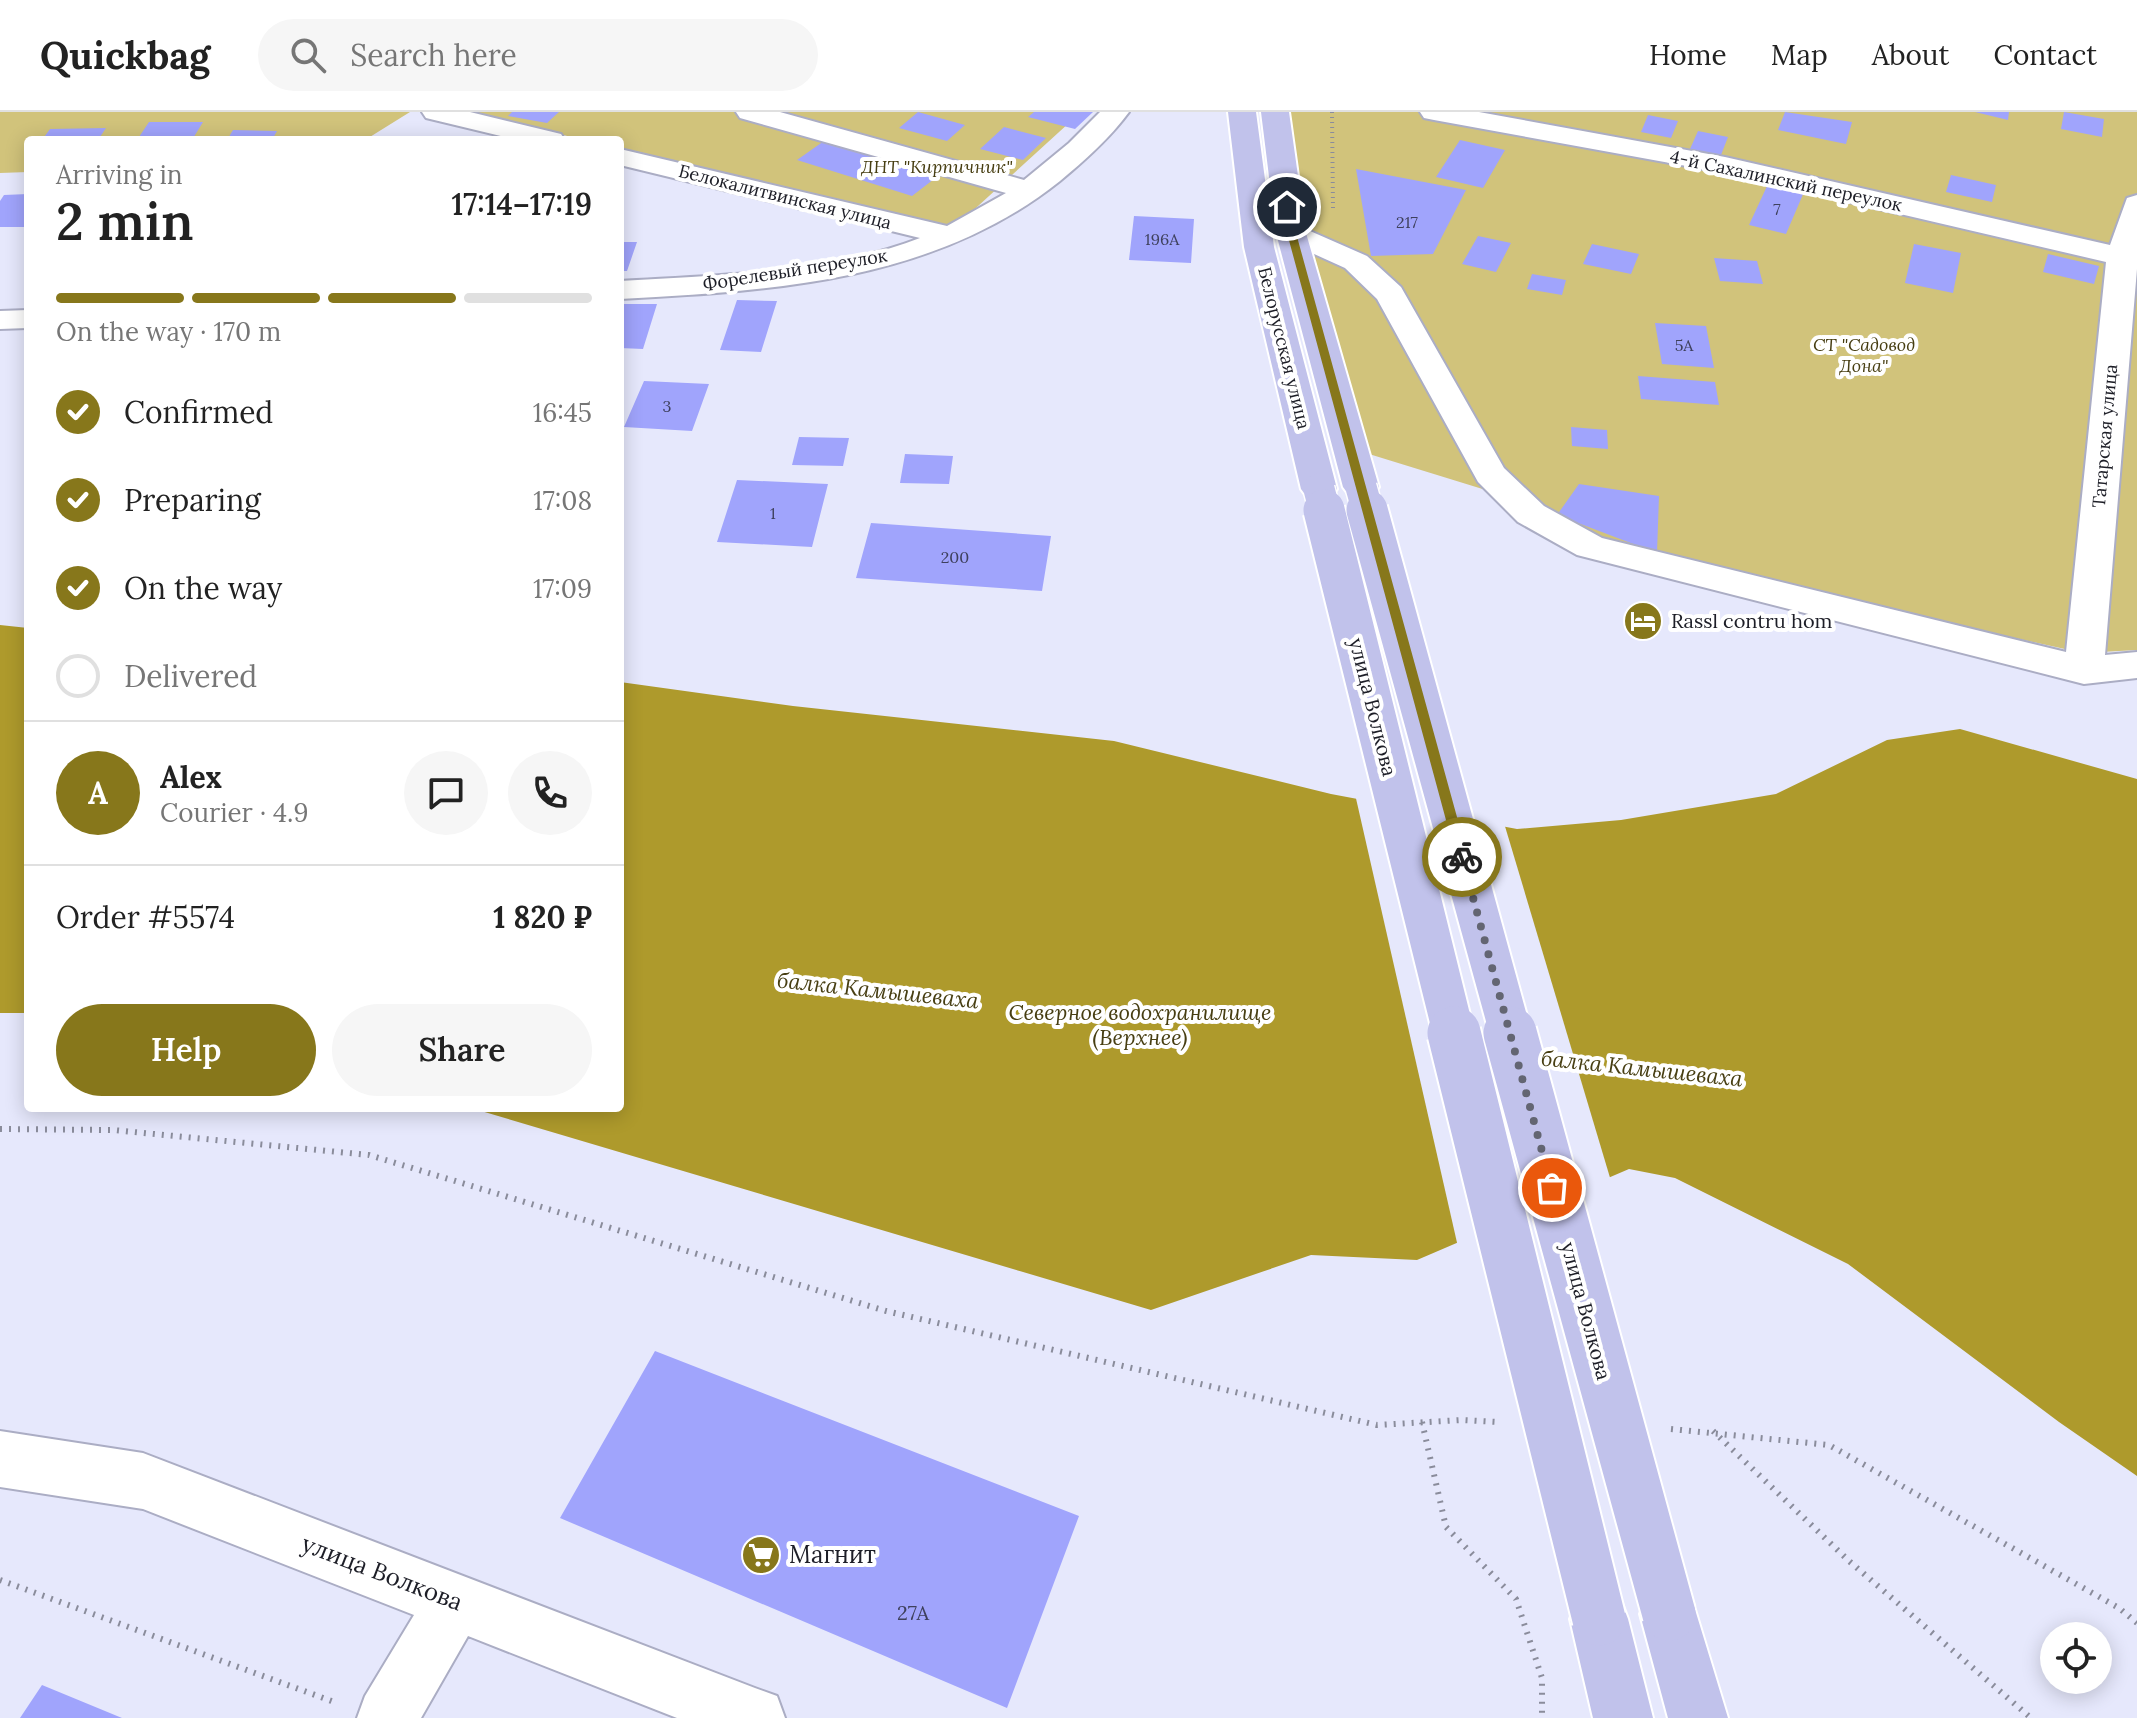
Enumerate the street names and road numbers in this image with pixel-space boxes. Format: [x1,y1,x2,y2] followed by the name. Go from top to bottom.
[1668,145,1905,216] street label: 4-й Сахалинский переулок
[676,159,894,234] street label: Белокалитвинская улица
[701,244,889,295] street label: Форелевый переулок
[1253,264,1316,431] street label: Белорусская улица
[2087,363,2122,509] street label: Татарская улица
[1344,635,1403,779] street label: улица Волкова
[1556,1239,1617,1383] street label: улица Волкова
[297,1528,467,1617] street label: улица Волкова

